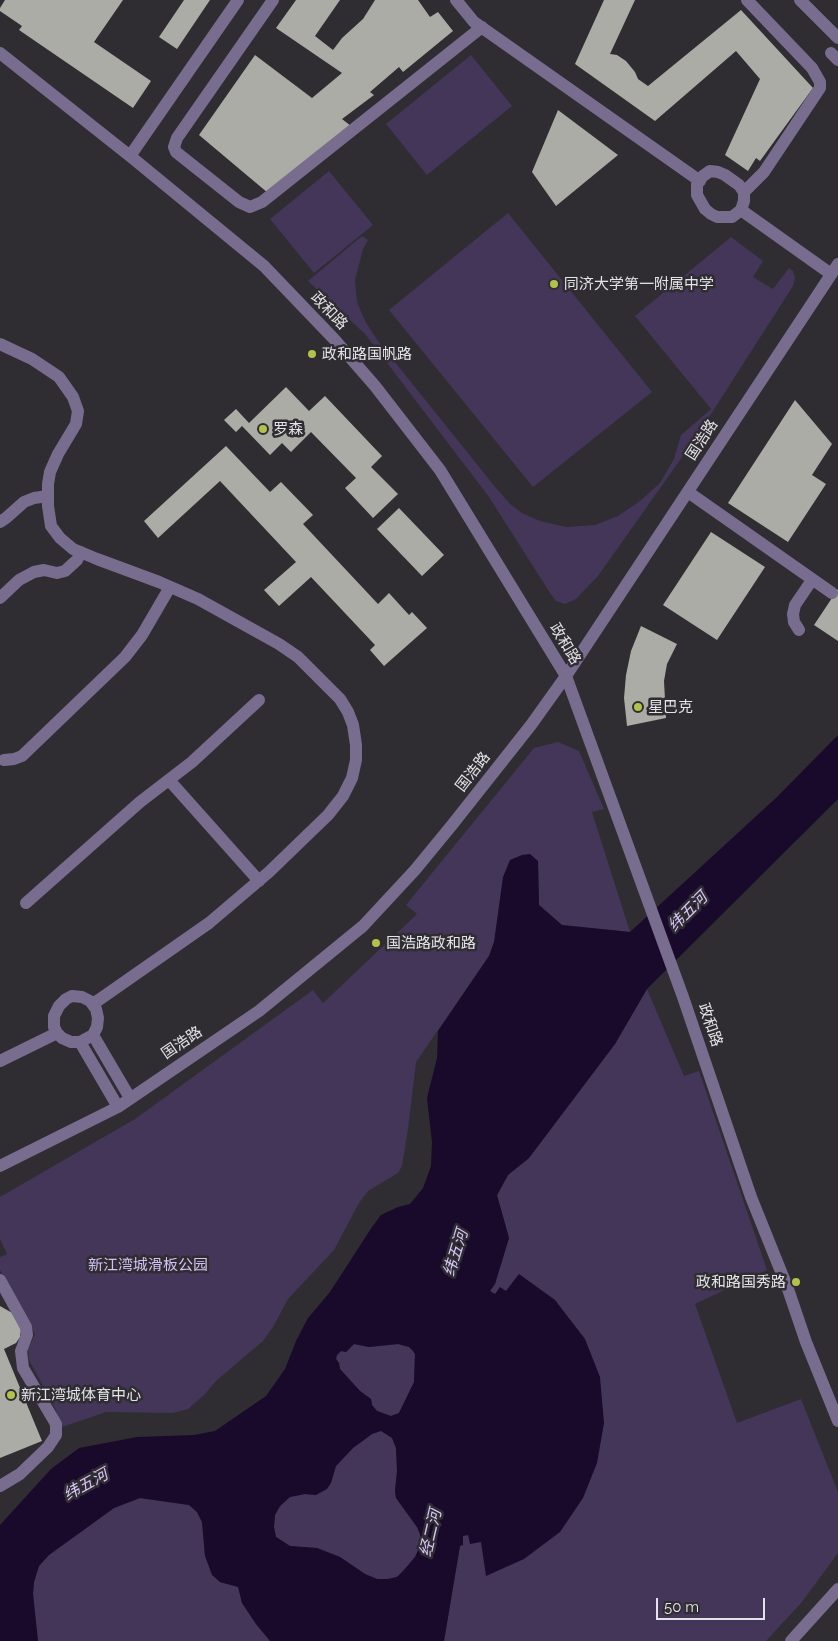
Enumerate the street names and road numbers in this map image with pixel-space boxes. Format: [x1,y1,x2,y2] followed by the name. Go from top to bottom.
[307,289,351,333] street label: 政和路
[682,416,722,464] street label: 国浩路
[546,620,584,668] street label: 政和路
[452,749,494,795] street label: 国浩路
[694,1001,726,1049] street label: 政和路
[158,1023,206,1063] street label: 国浩路

